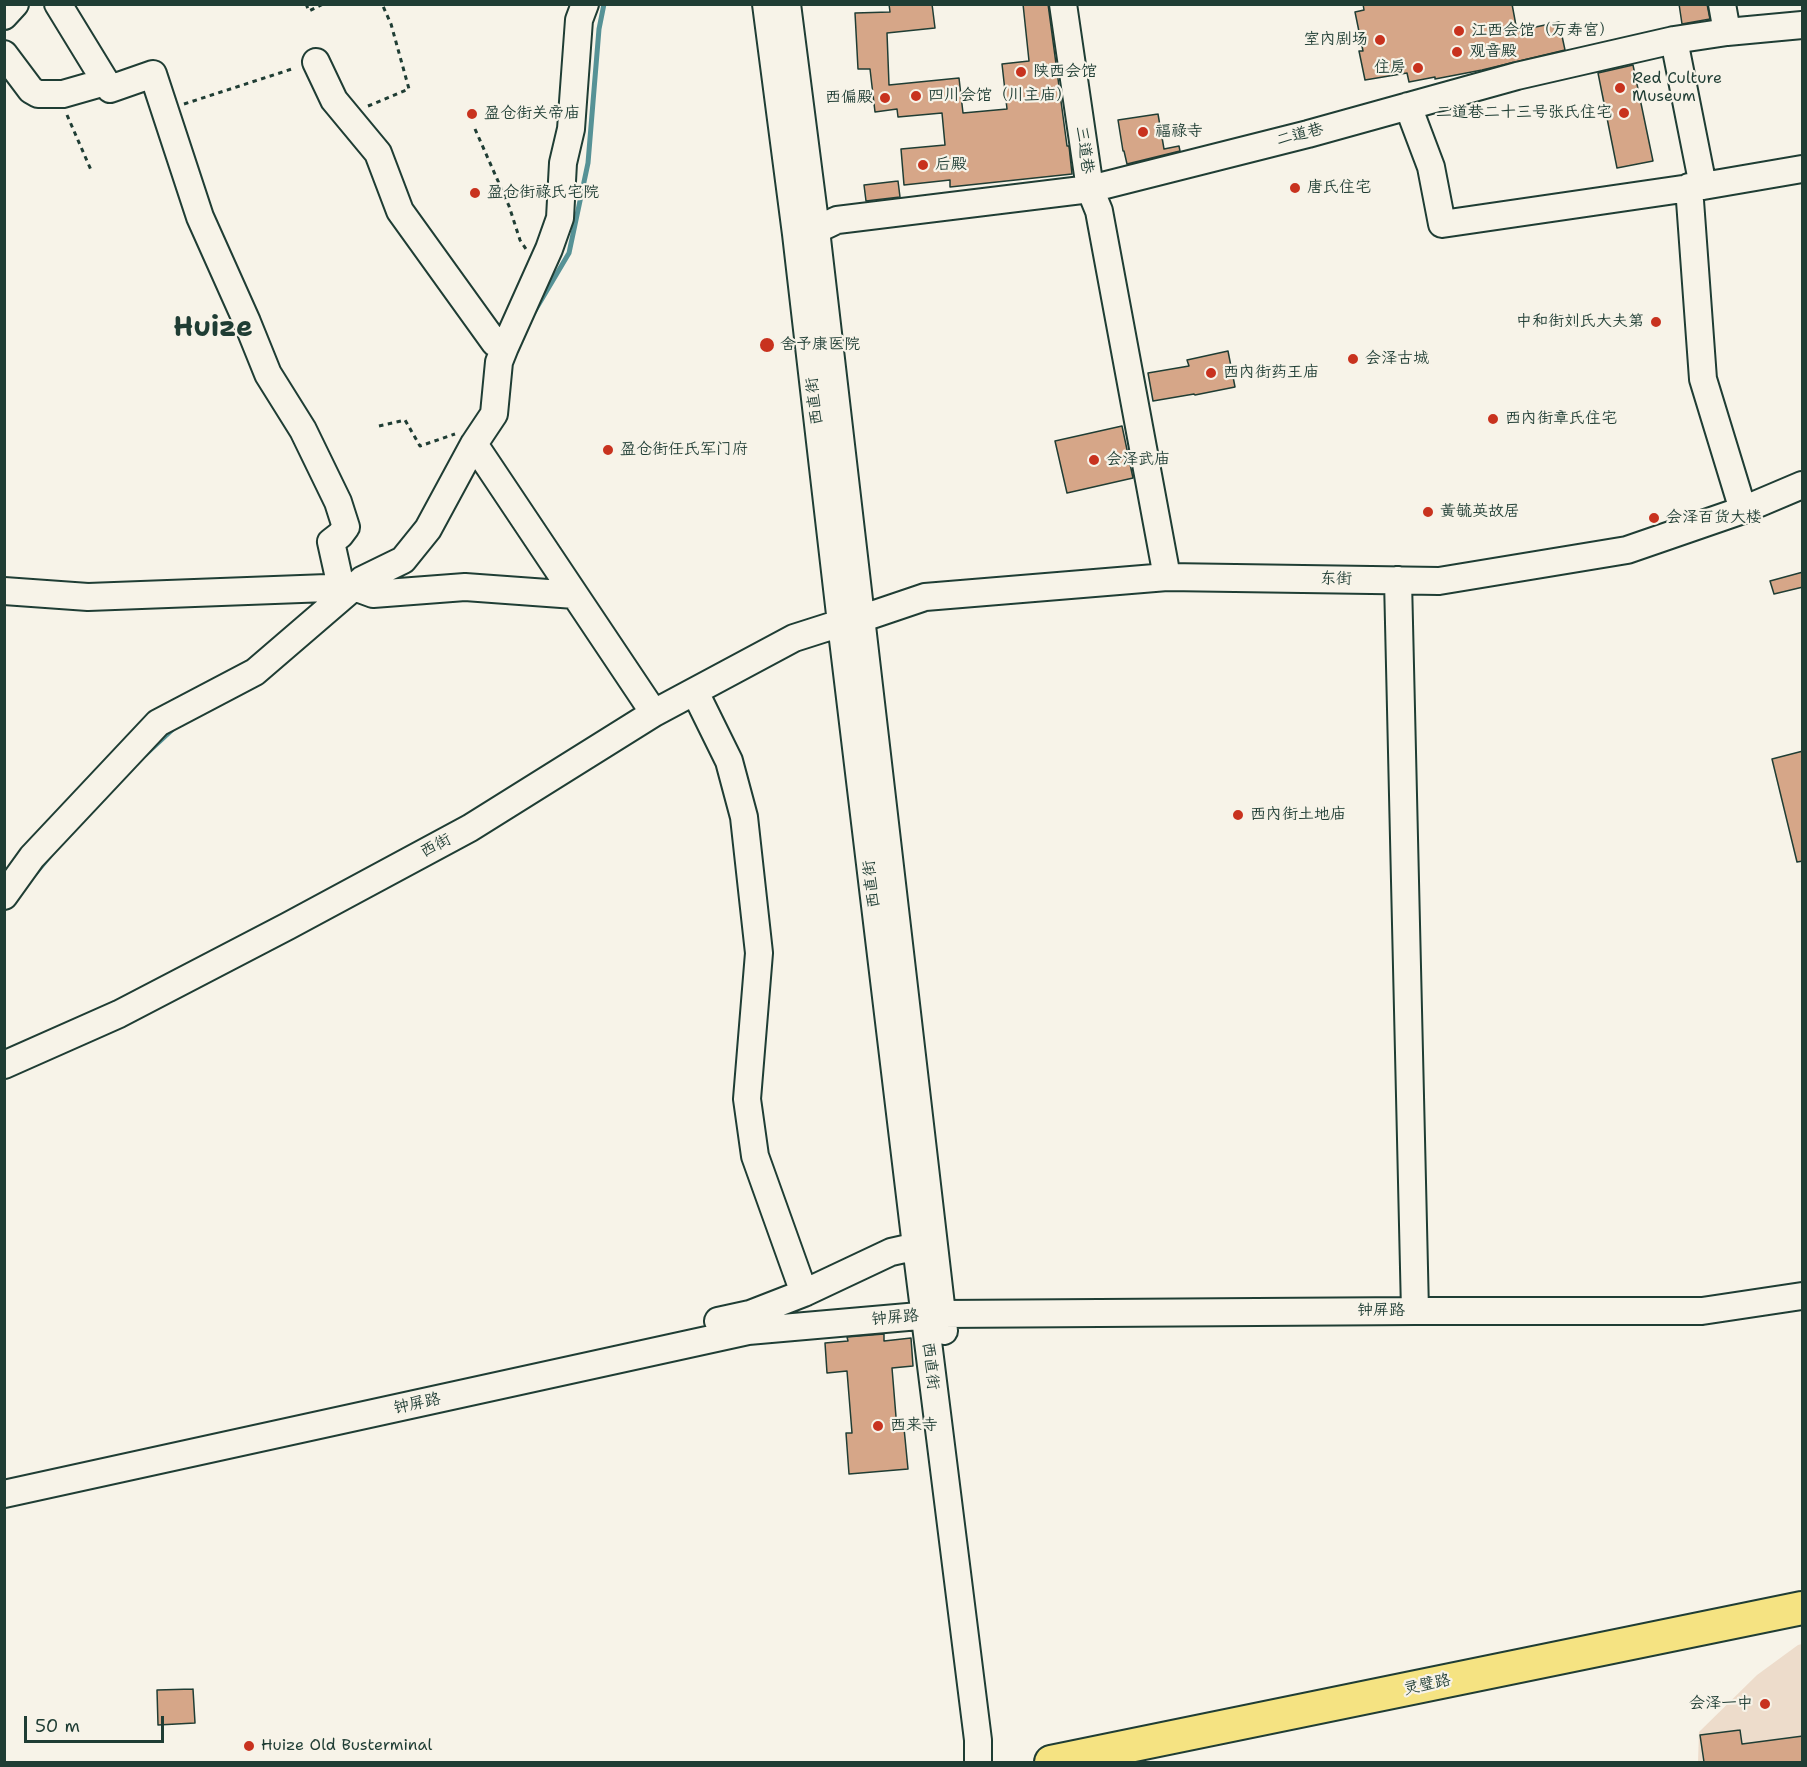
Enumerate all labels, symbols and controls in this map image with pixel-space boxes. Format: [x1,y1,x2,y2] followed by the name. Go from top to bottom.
[1471,21,1615,41] place label: 江西会馆（万寿宫）
[1452,24,1466,38] marker: 江西会馆（万寿宫）
[1304,30,1368,50] place label: 室内剧场
[1373,33,1387,47] marker: 室内剧场
[1469,42,1517,62] place label: 观音殿
[1450,45,1464,59] marker: 观音殿
[1374,58,1406,78] place label: 住房
[1411,61,1425,75] marker: 住房
[1033,62,1097,82] place label: 陕西会馆
[1014,65,1028,79] marker: 陕西会馆
[1632,69,1722,107] place label: Red Culture Museum
[1613,81,1627,95] marker: Red Culture Museum
[928,86,1072,106] place label: 四川会馆（川主庙）
[825,88,873,108] place label: 西偏殿
[909,89,923,103] marker: 四川会馆（川主庙）
[878,91,892,105] marker: 西偏殿
[1436,103,1612,123] place label: 二道巷二十三号张氏住宅
[484,104,580,124] place label: 盈仓街关帝庙
[1617,106,1631,120] marker: 二道巷二十三号张氏住宅
[465,107,479,121] marker: 盈仓街关帝庙
[1274,120,1326,150] street label: 二道巷
[1155,122,1203,142] place label: 福禄寺
[1071,125,1097,175] street label: 三道巷
[1136,125,1150,139] marker: 福禄寺
[935,155,967,175] place label: 后殿
[916,158,930,172] marker: 后殿
[1307,178,1371,198] place label: 唐氏住宅
[1288,181,1302,195] marker: 唐氏住宅
[487,183,599,203] place label: 盈仓街禄氏宅院
[468,186,482,200] marker: 盈仓街禄氏宅院
[173,312,253,346] district label: Huize
[1516,312,1644,332] place label: 中和街刘氏大夫第
[1649,315,1663,329] marker: 中和街刘氏大夫第
[780,335,860,355] place label: 舍予康医院
[758,336,776,354] marker: 舍予康医院
[1365,349,1429,369] place label: 会泽古城
[1346,352,1360,366] marker: 会泽古城
[1223,363,1319,383] place label: 西内街药王庙
[1204,366,1218,380] marker: 西内街药王庙
[803,376,827,426] street label: 西直街
[1505,409,1617,429] place label: 西内街章氏住宅
[1486,412,1500,426] marker: 西内街章氏住宅
[620,440,748,460] place label: 盈仓街任氏军门府
[601,443,615,457] marker: 盈仓街任氏军门府
[1106,450,1170,470] place label: 会泽武庙
[1087,453,1101,467] marker: 会泽武庙
[1440,502,1520,522] place label: 黄毓英故居
[1421,505,1435,519] marker: 黄毓英故居
[1666,508,1762,528] place label: 会泽百货大楼
[1647,511,1661,525] marker: 会泽百货大楼
[1320,569,1352,589] street label: 东街
[1250,805,1346,825] place label: 西内街土地庙
[1231,808,1245,822] marker: 西内街土地庙
[417,830,455,862] street label: 西街
[860,859,884,909] street label: 西直街
[1357,1301,1405,1321] street label: 钟屏路
[870,1306,920,1330] street label: 钟屏路
[918,1341,942,1391] street label: 西直街
[392,1390,442,1418] street label: 钟屏路
[890,1416,938,1436] place label: 西来寺
[871,1419,885,1433] marker: 西来寺
[1402,1671,1452,1699] street label: 灵璧路
[1689,1694,1753,1714] place label: 会泽一中
[1758,1697,1772,1711] marker: 会泽一中
[27,1704,166,1742] scale bar
[35,1714,80,1738] text: 50 m
[261,1736,432,1756] place label: Huize Old Busterminal
[242,1739,256,1753] marker: Huize Old Busterminal

